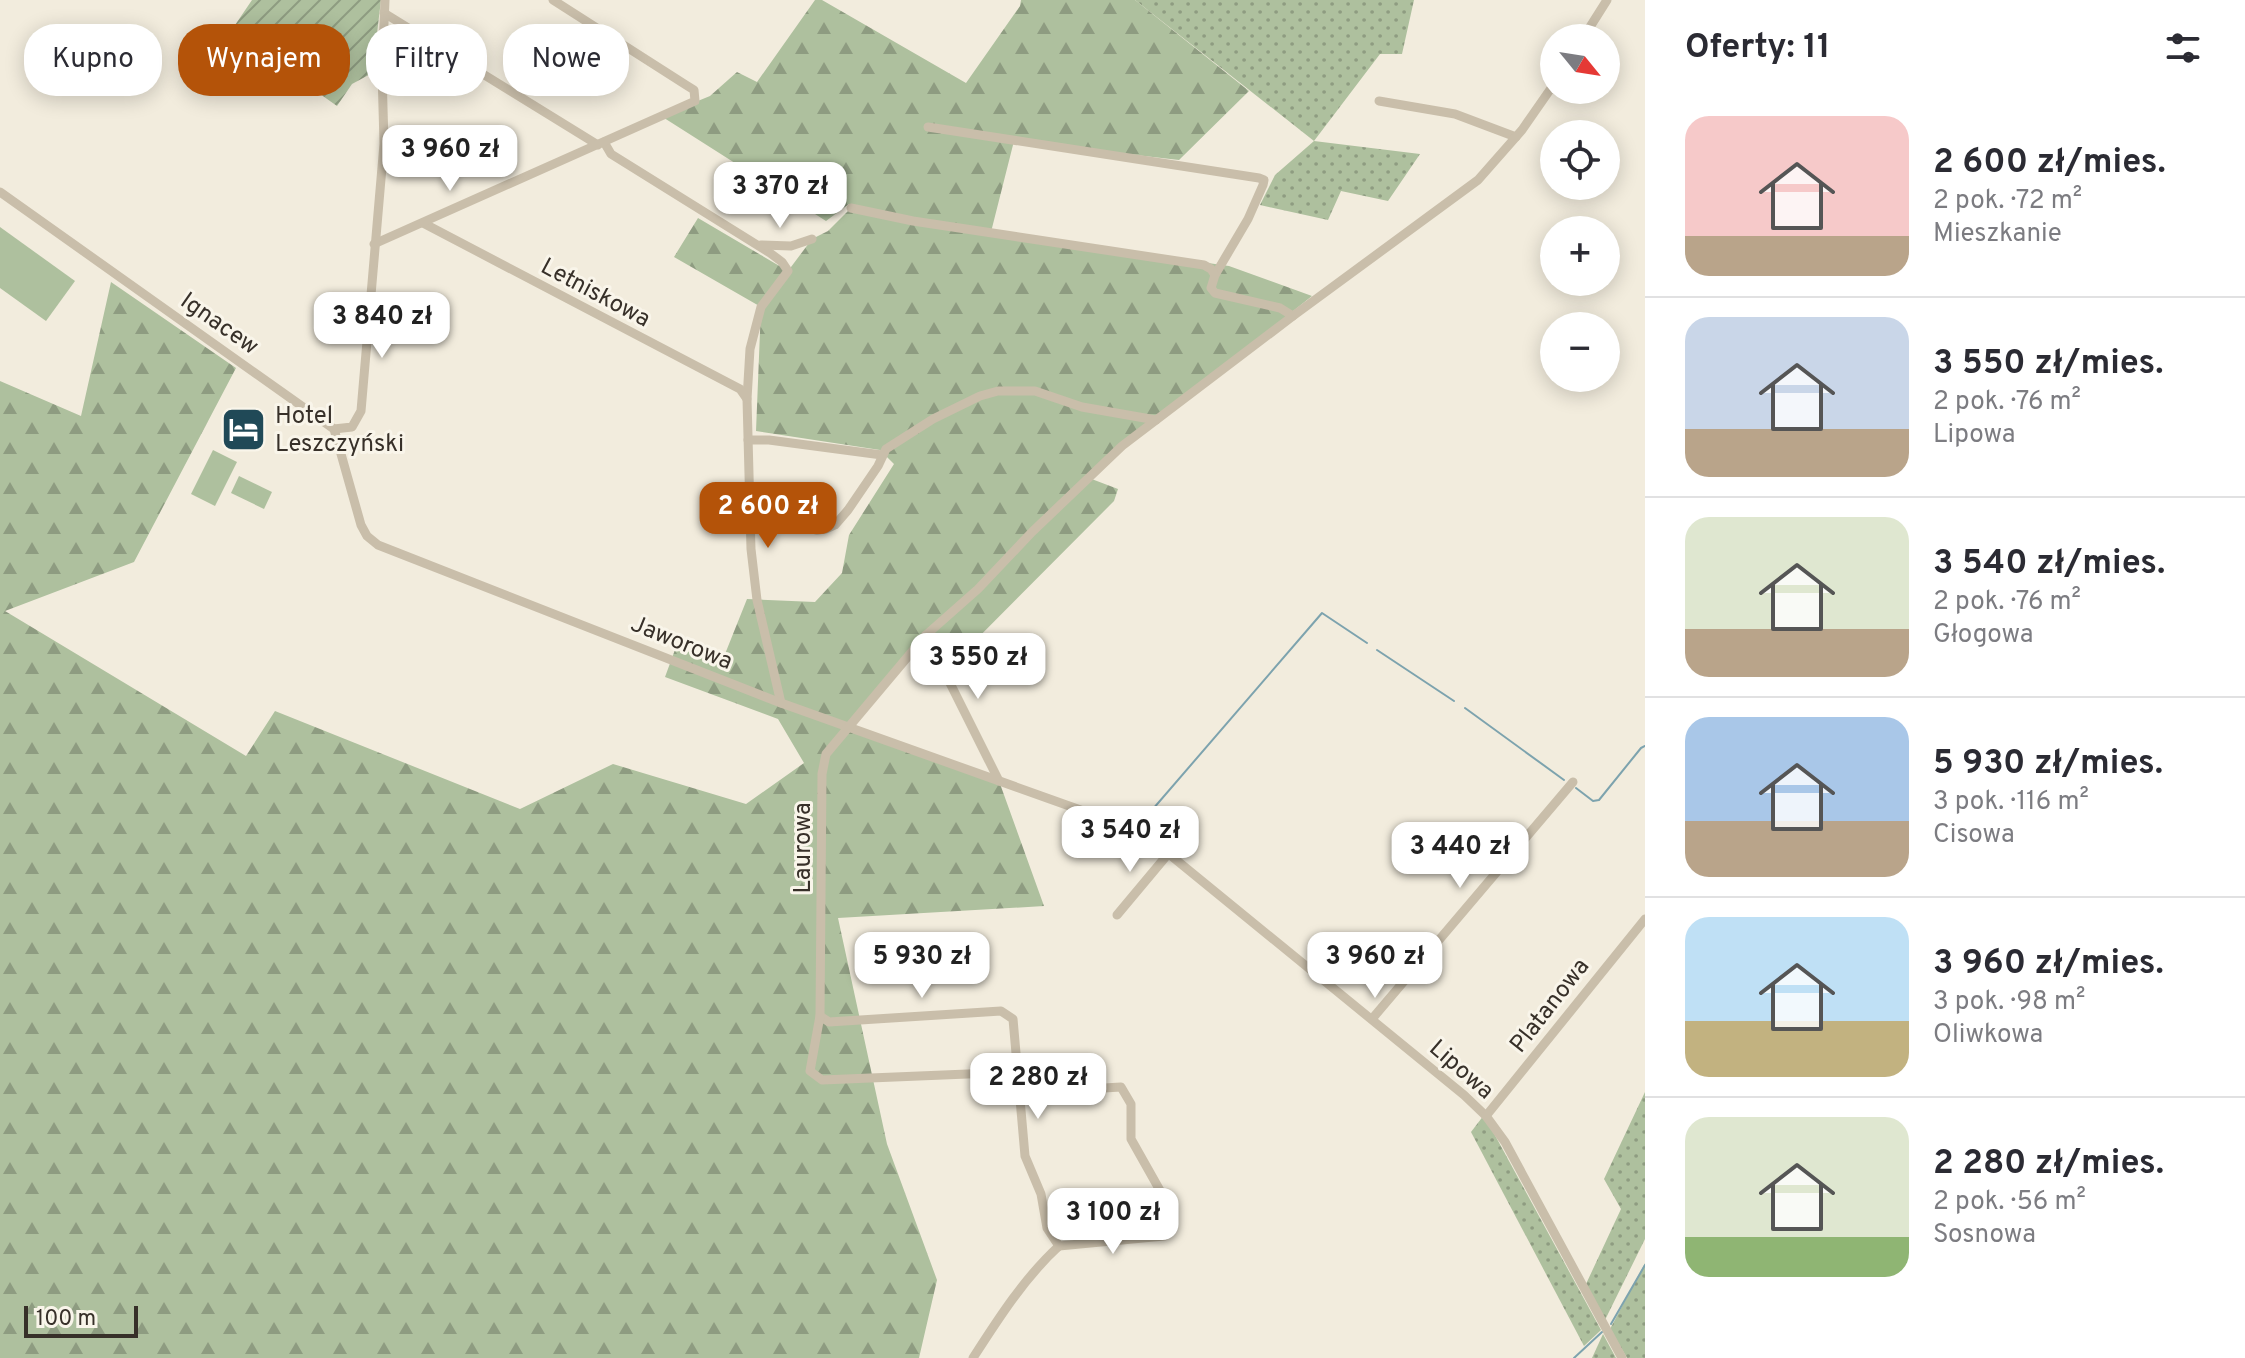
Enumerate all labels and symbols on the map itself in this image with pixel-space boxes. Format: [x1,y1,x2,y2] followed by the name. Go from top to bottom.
[1540,24,1620,104] north arrow
[367,125,533,193] pin: 3 960 zł
[697,162,863,230] pin: 3 370 zł
[535,252,655,335] street label: Letniskowa
[174,287,264,362] street label: Ignacew
[299,292,465,360] pin: 3 840 zł
[275,402,404,460] place label: Hotel Leszczyński
[220,405,268,453] hotel icon: Hotel Leszczyński
[685,482,851,550] pin: 2 600 zł
[626,610,737,678] street label: Jaworowa
[895,633,1061,701] pin: 3 550 zł
[789,802,819,894] street label: Laurowa
[1047,806,1213,874] pin: 3 540 zł
[1377,822,1543,890] pin: 3 440 zł
[839,932,1005,1000] pin: 5 930 zł
[1292,932,1458,1000] pin: 3 960 zł
[1504,953,1597,1060] street label: Platanowa
[1422,1034,1499,1107] street label: Lipowa
[955,1053,1121,1121] pin: 2 280 zł
[1030,1188,1196,1256] pin: 3 100 zł
[24,1302,138,1338] scale bar

